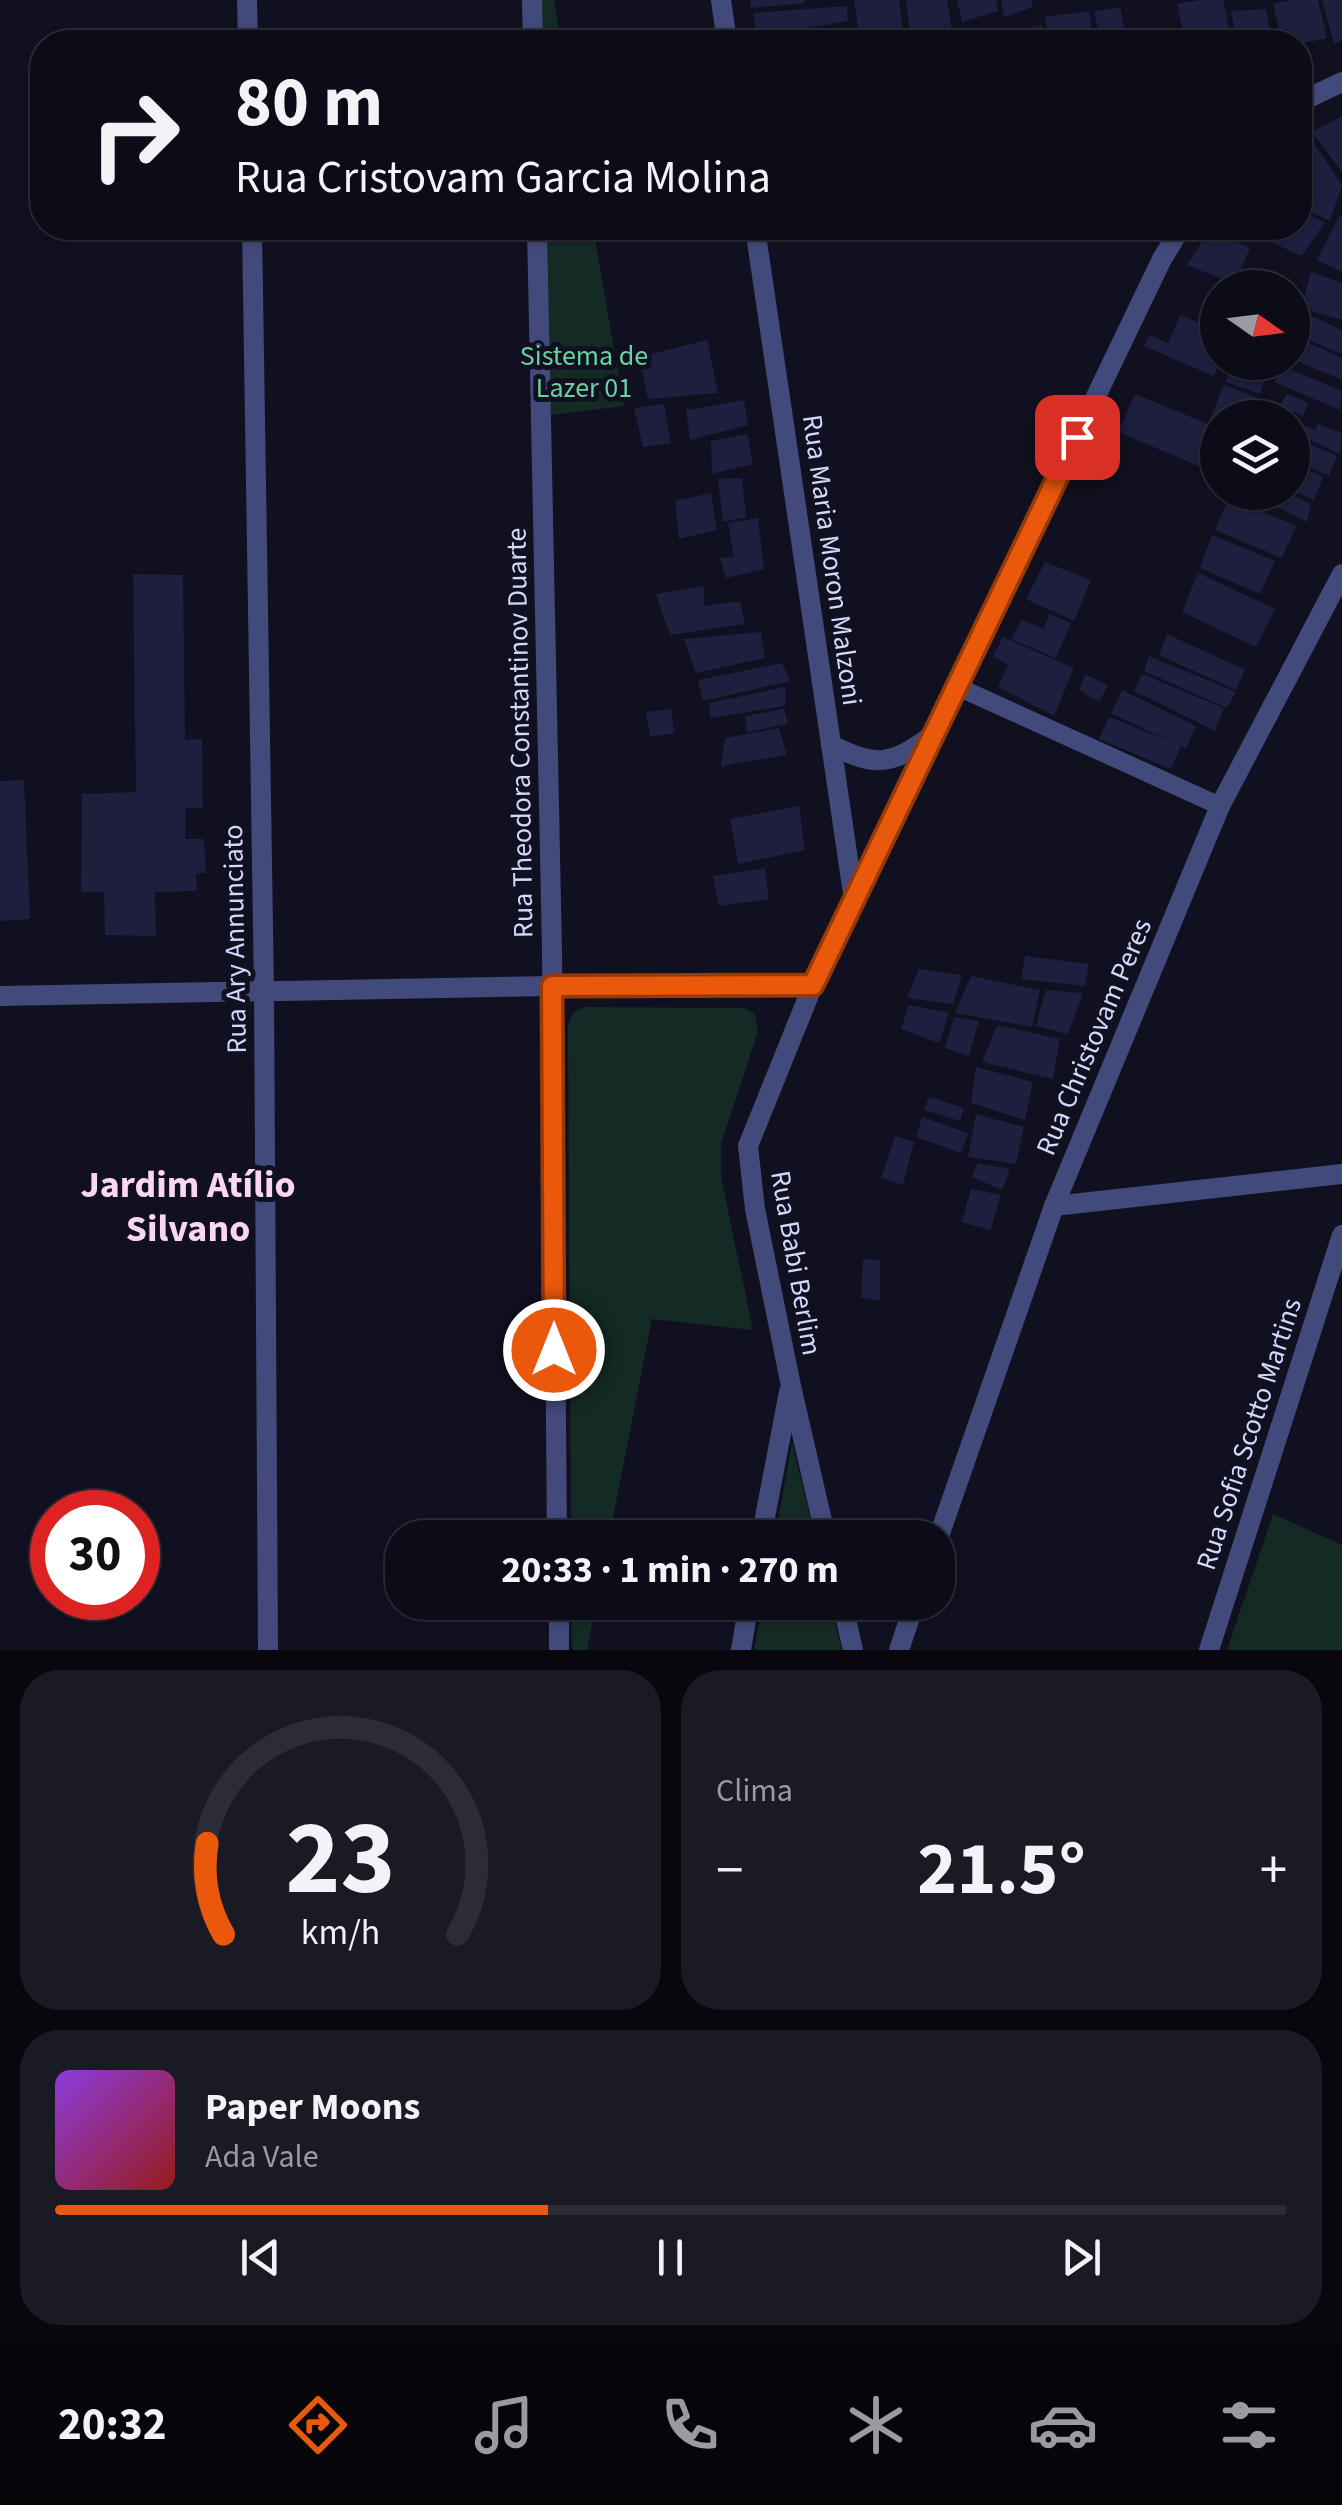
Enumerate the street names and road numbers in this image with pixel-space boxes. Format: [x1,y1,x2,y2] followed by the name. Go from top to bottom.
[792,412,872,708] street label: Rua Maria Moron Malzoni
[496,528,544,938] street label: Rua Theodora Constantinov Duarte
[213,824,257,1054] street label: Rua Ary Annunciato
[1026,912,1162,1162] street label: Rua Christovam Peres
[760,1168,832,1358] street label: Rua Babi Berlim
[1186,1293,1312,1575] street label: Rua Sofia Scotto Martins

